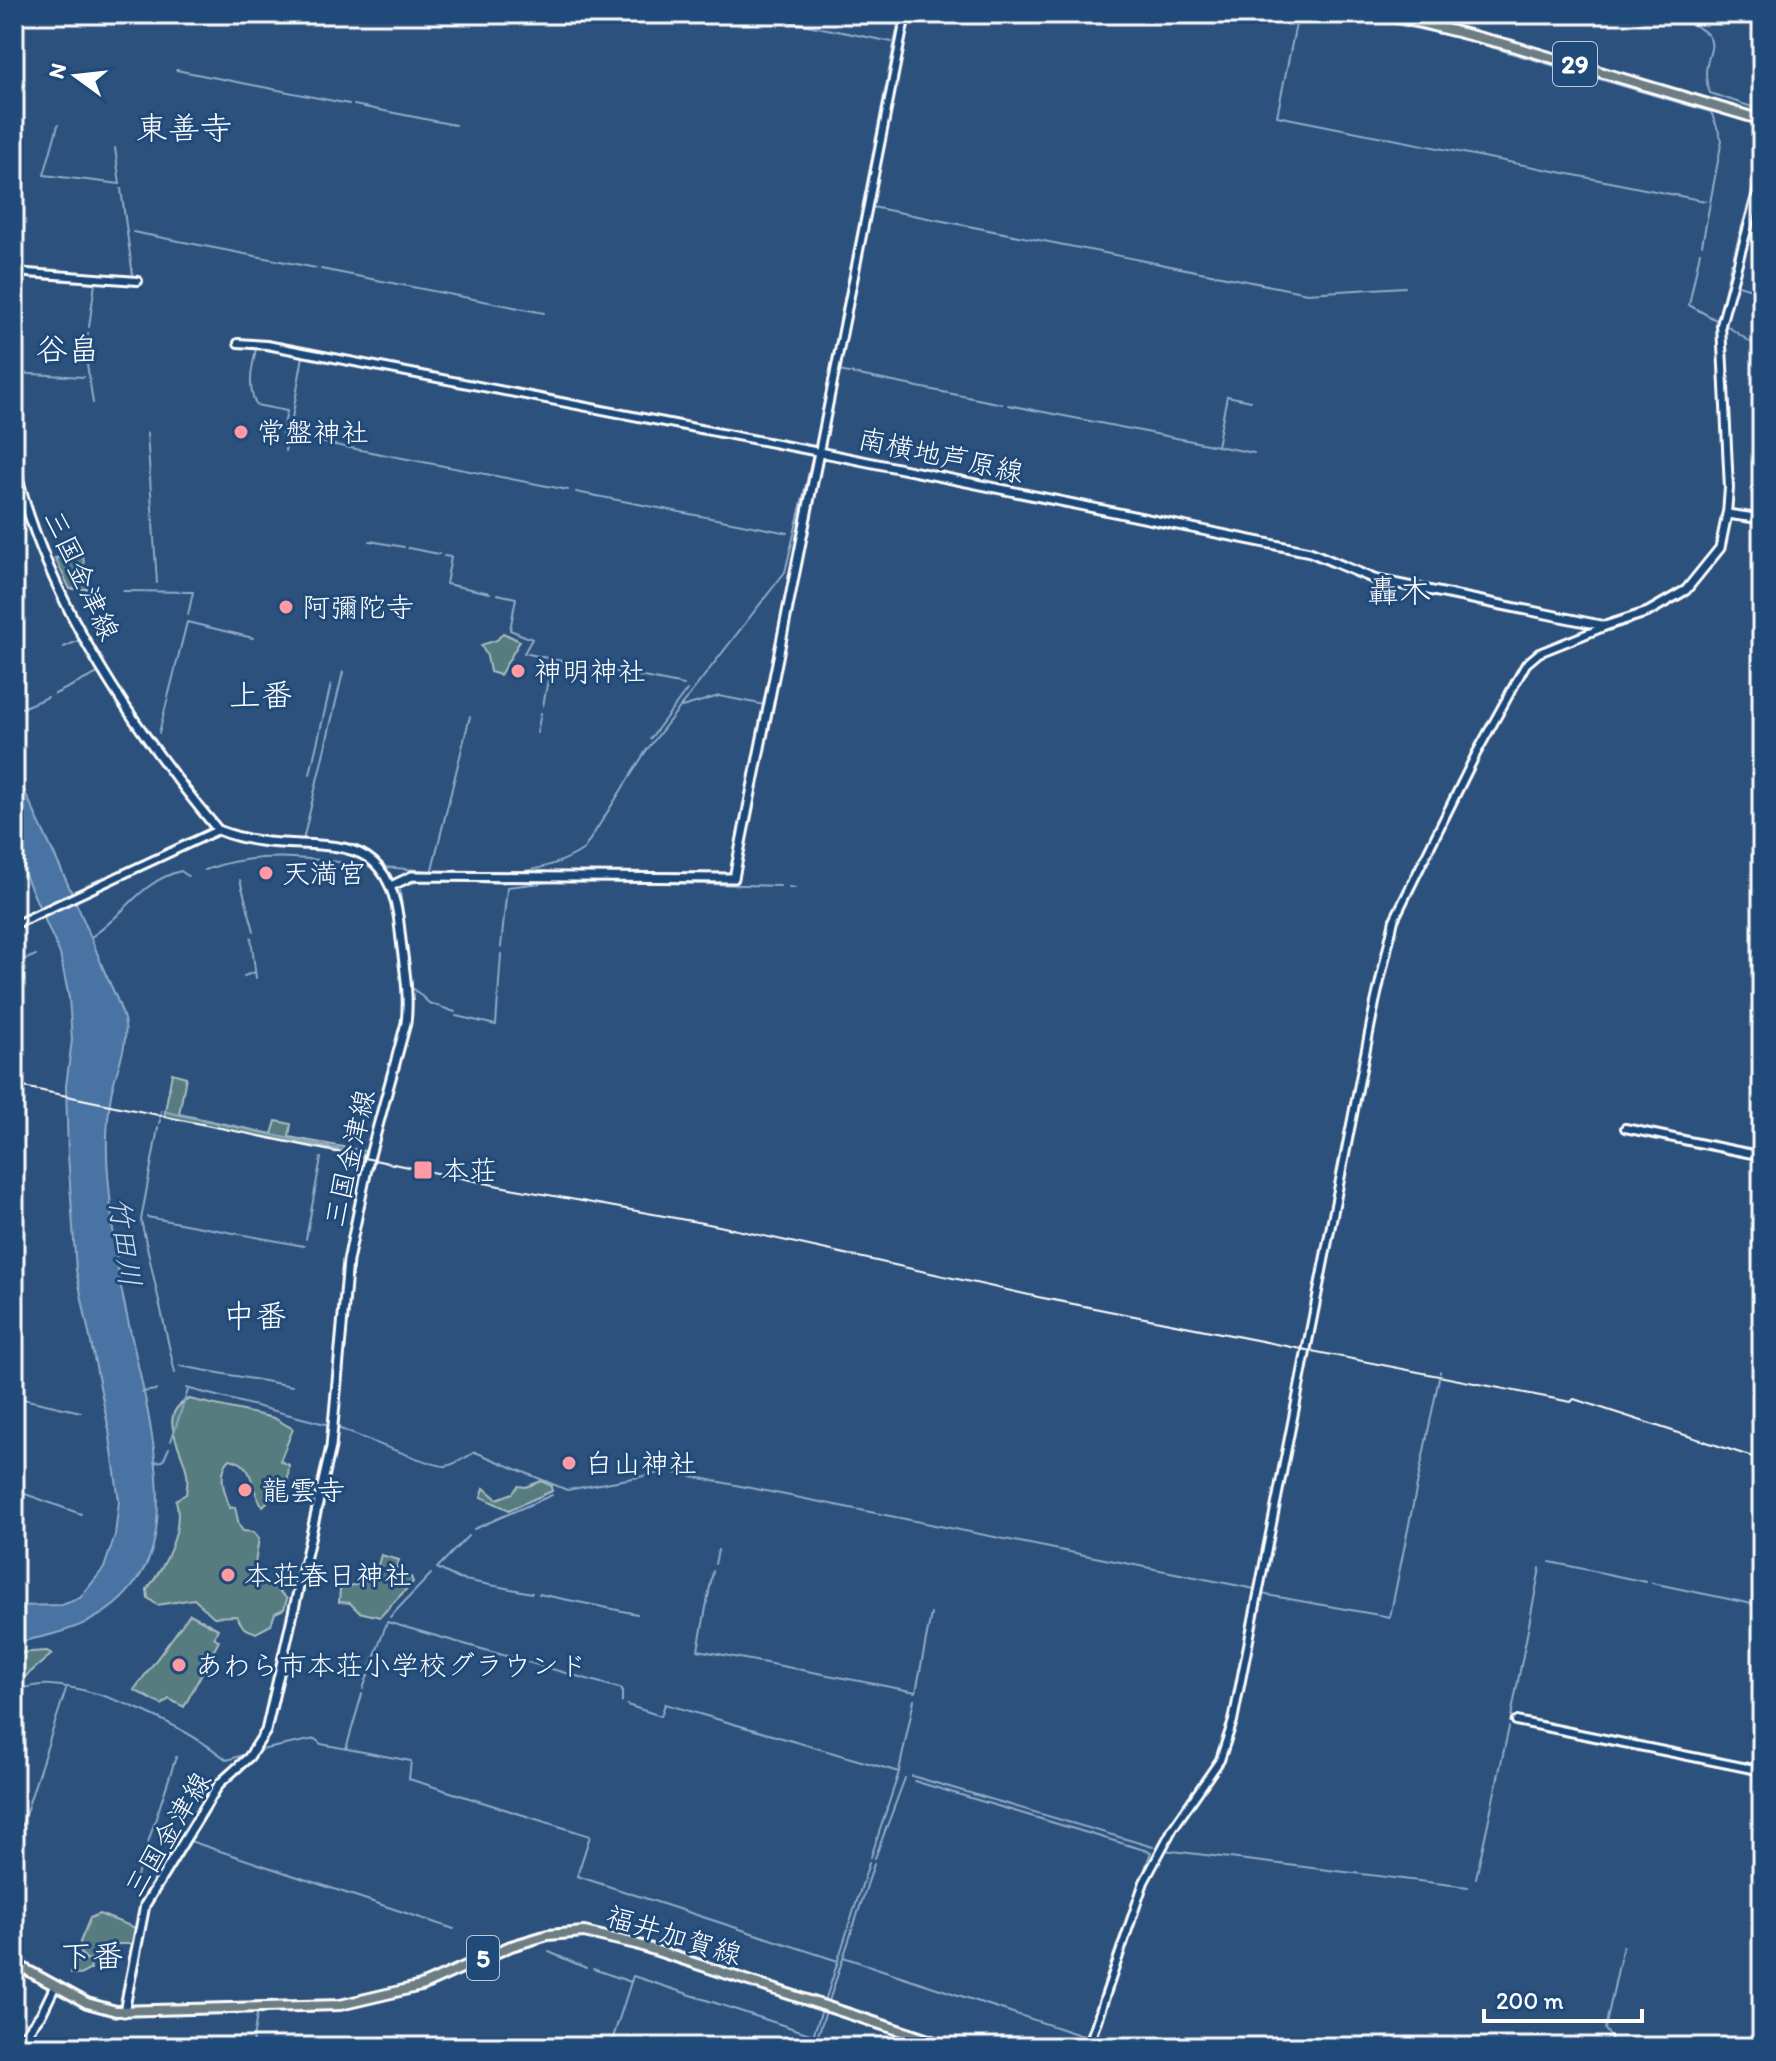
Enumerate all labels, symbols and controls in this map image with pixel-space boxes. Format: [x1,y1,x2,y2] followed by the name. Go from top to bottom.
[36,36,116,116] north arrow
[1553,42,1597,86] road number: 29
[42,60,72,82] text: N
[136,109,232,147] district label: 東善寺
[36,330,100,368] district label: 谷畠
[257,415,369,449] place label: 常盤神社
[855,421,1027,489] street label: 南横地芦原線
[232,423,250,441] marker: 常盤神社
[37,504,127,646] street label: 三国金津線
[1367,572,1431,610] district label: 轟木
[302,590,414,624] place label: 阿彌陀寺
[277,598,295,616] marker: 阿彌陀寺
[534,654,646,688] place label: 神明神社
[509,662,527,680] marker: 神明神社
[229,676,293,714] district label: 上番
[282,856,366,890] place label: 天満宮
[257,864,275,882] marker: 天満宮
[317,1086,381,1230] street label: 三国金津線
[441,1153,497,1187] place label: 本荘
[412,1159,434,1181] marker: 本荘
[102,1195,149,1289] water label: 竹田川
[223,1297,287,1335] district label: 中番
[585,1446,697,1480] place label: 白山神社
[560,1454,578,1472] marker: 白山神社
[261,1473,345,1507] place label: 龍雲寺
[236,1481,254,1499] marker: 龍雲寺
[244,1558,412,1592] place label: 本荘春日神社
[219,1566,237,1584] marker: 本荘春日神社
[195,1648,587,1682] place label: あわら市本荘小学校グラウンド
[170,1656,188,1674] marker: あわら市本荘小学校グラウンド
[116,1765,218,1903] street label: 三国金津線
[602,1898,746,1972] street label: 福井加賀線
[467,1936,499,1980] road number: 5
[60,1937,124,1975] district label: 下番
[1484,1973,1642,2023] scale bar
[1496,1986,1564,2015] text: 200 m

